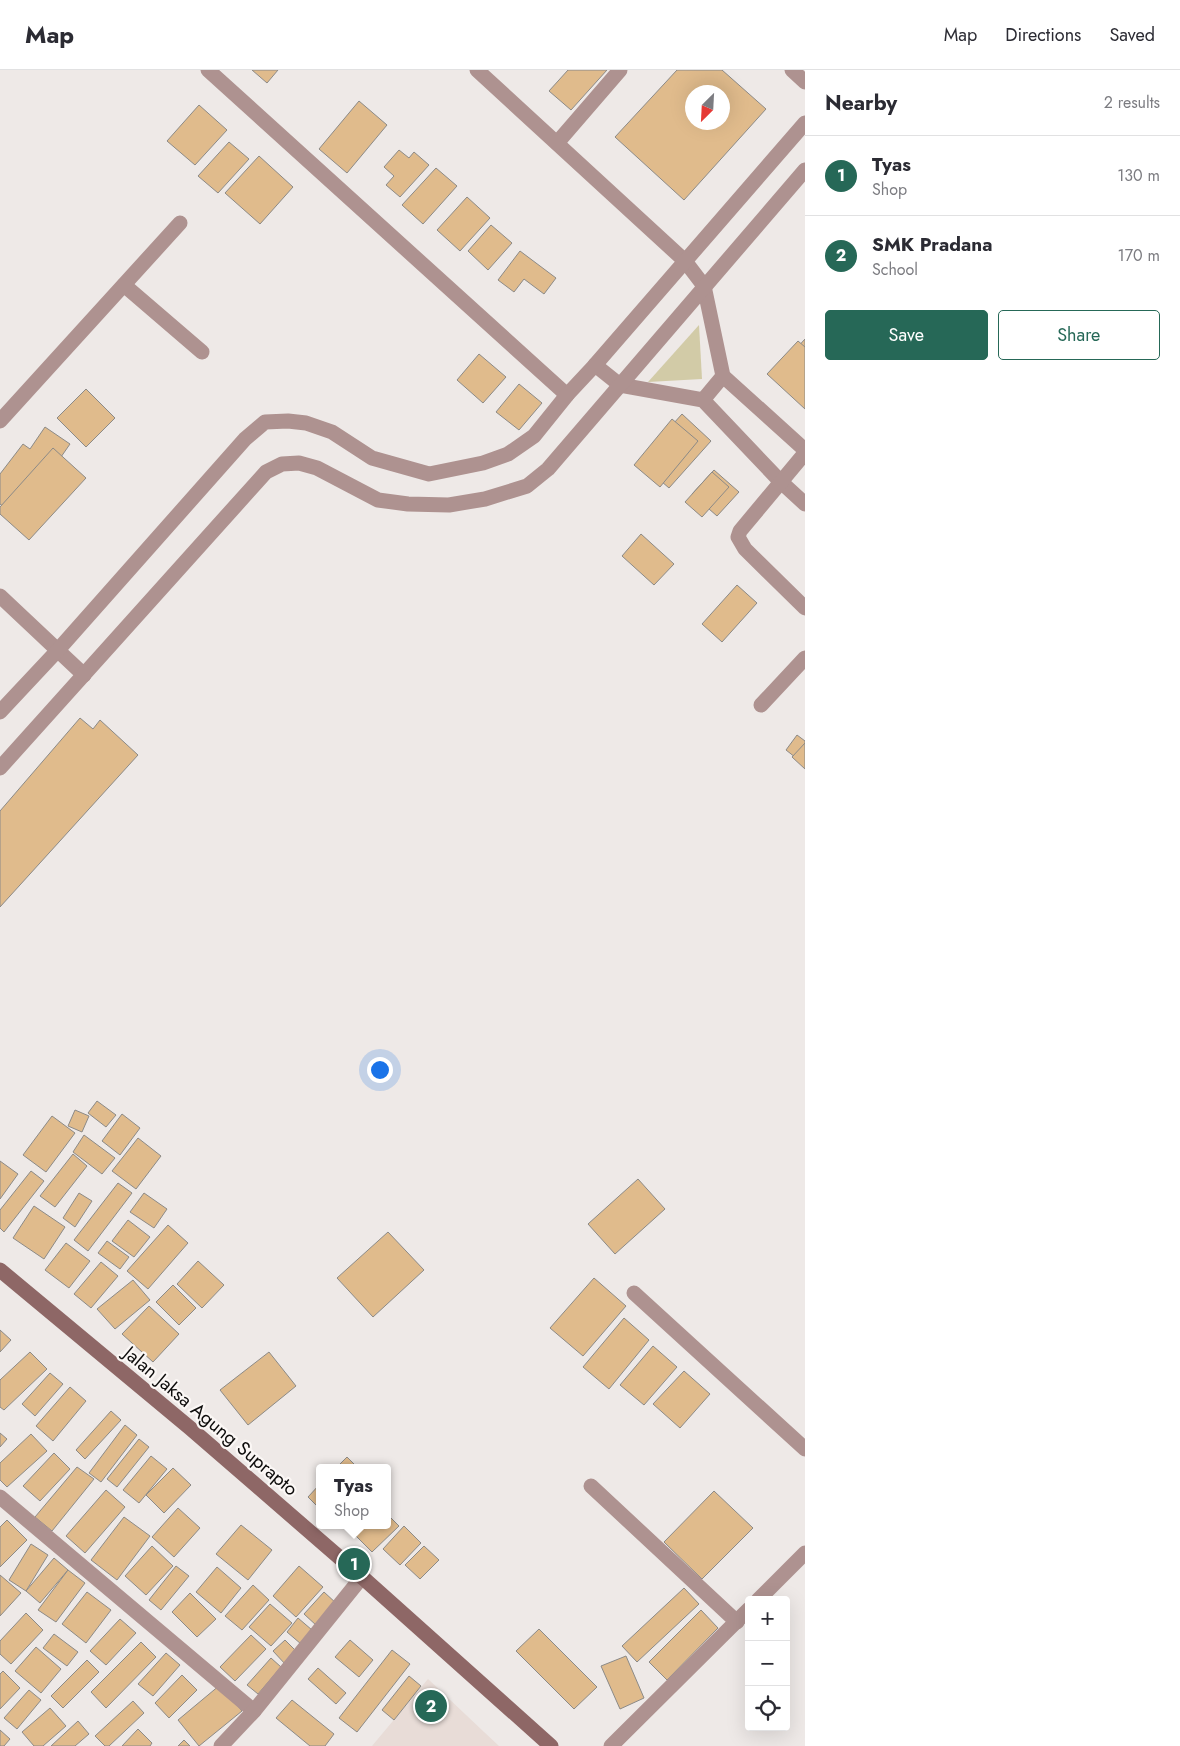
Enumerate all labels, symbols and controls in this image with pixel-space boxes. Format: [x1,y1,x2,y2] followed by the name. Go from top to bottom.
[25,17,74,52] text: Map
[944,22,977,48] text: Map
[1005,22,1081,48] text: Directions
[1109,22,1155,48] text: Saved
[685,85,730,130] north arrow
[825,88,897,118] text: Nearby
[1104,91,1160,114] text: 2 results
[872,151,911,178] text: Tyas
[837,164,845,187] text: 1
[1117,164,1160,187] text: 130 m
[872,178,907,201] text: Shop
[872,231,992,258] text: SMK Pradana
[836,244,846,267] text: 2
[1118,244,1160,267] text: 170 m
[872,258,918,281] text: School
[825,310,988,360] button: Save
[998,310,1160,360] button: Share
[367,1057,393,1083] your location
[116,1338,304,1502] street label: Jalan Jaksa Agung Suprapto
[316,1464,391,1529] popup
[334,1472,373,1499] text: Tyas
[334,1499,369,1522] text: Shop
[338,1545,370,1583] pin: 1
[745,1596,790,1731] map controls
[745,1596,790,1641] button: +
[745,1641,790,1686] button: −
[745,1686,790,1731] button: locate
[415,1687,447,1725] pin: 2

